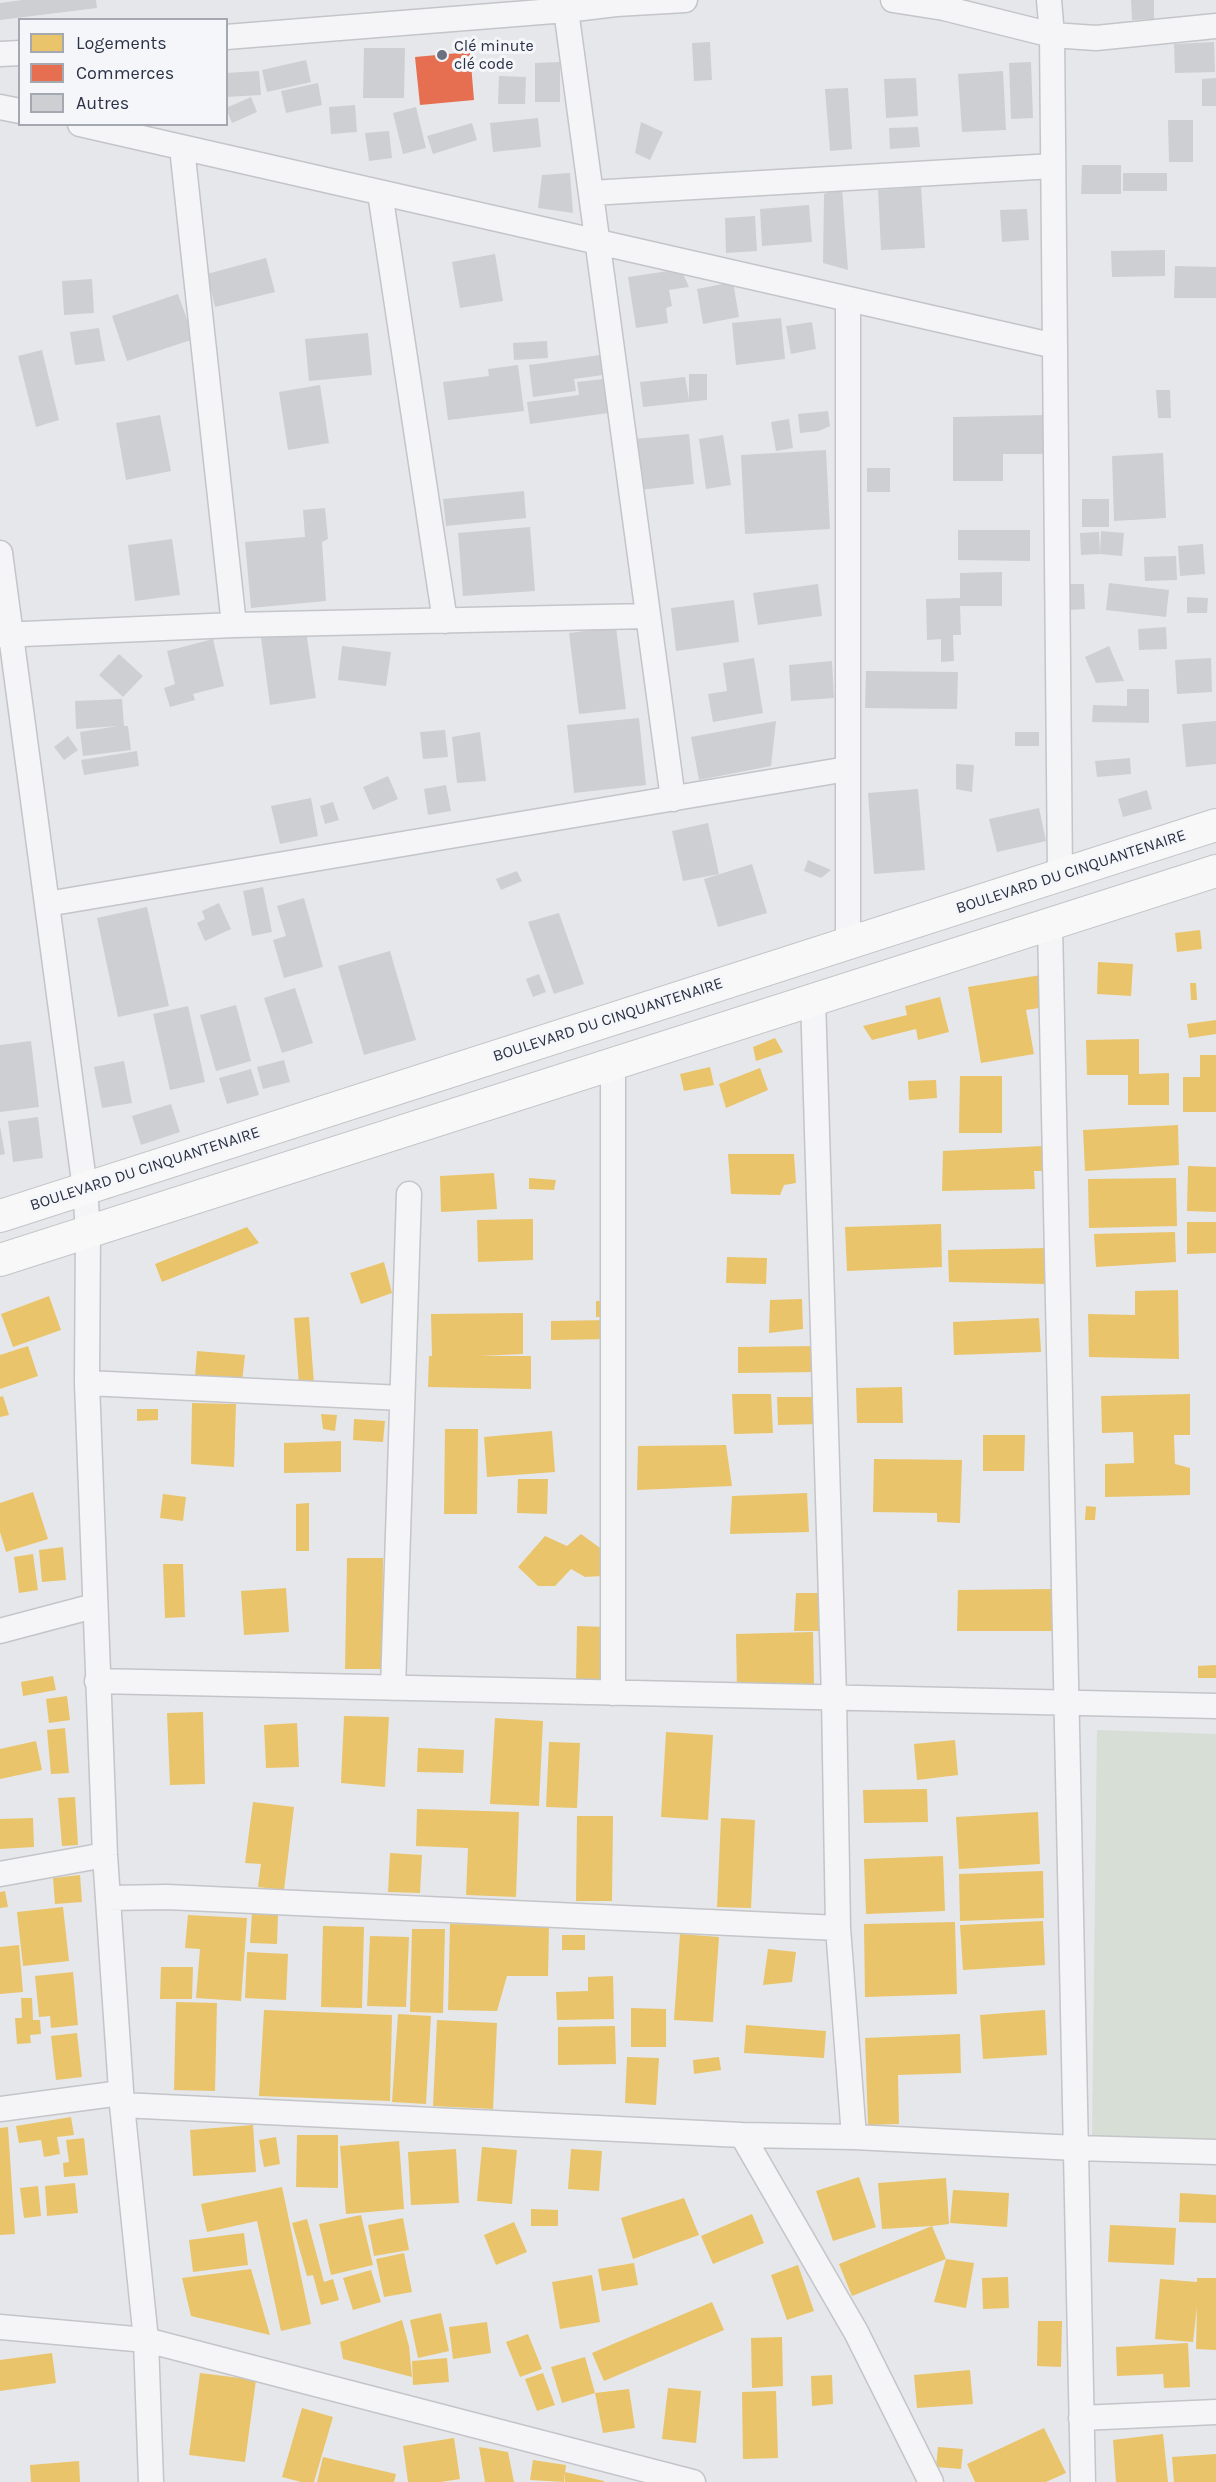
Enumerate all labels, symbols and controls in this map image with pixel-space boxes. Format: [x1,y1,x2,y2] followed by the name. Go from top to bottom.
[18,18,228,126] legend
[76,32,167,54] text: Logements
[454,36,534,74] place label: Clé minute clé code
[435,48,449,62] marker: Clé minute clé code
[76,62,174,84] text: Commerces
[76,92,129,114] text: Autres
[954,826,1188,918] street label: BOULEVARD DU CINQUANTENAIRE
[491,974,725,1066] street label: BOULEVARD DU CINQUANTENAIRE
[28,1123,262,1215] street label: BOULEVARD DU CINQUANTENAIRE

